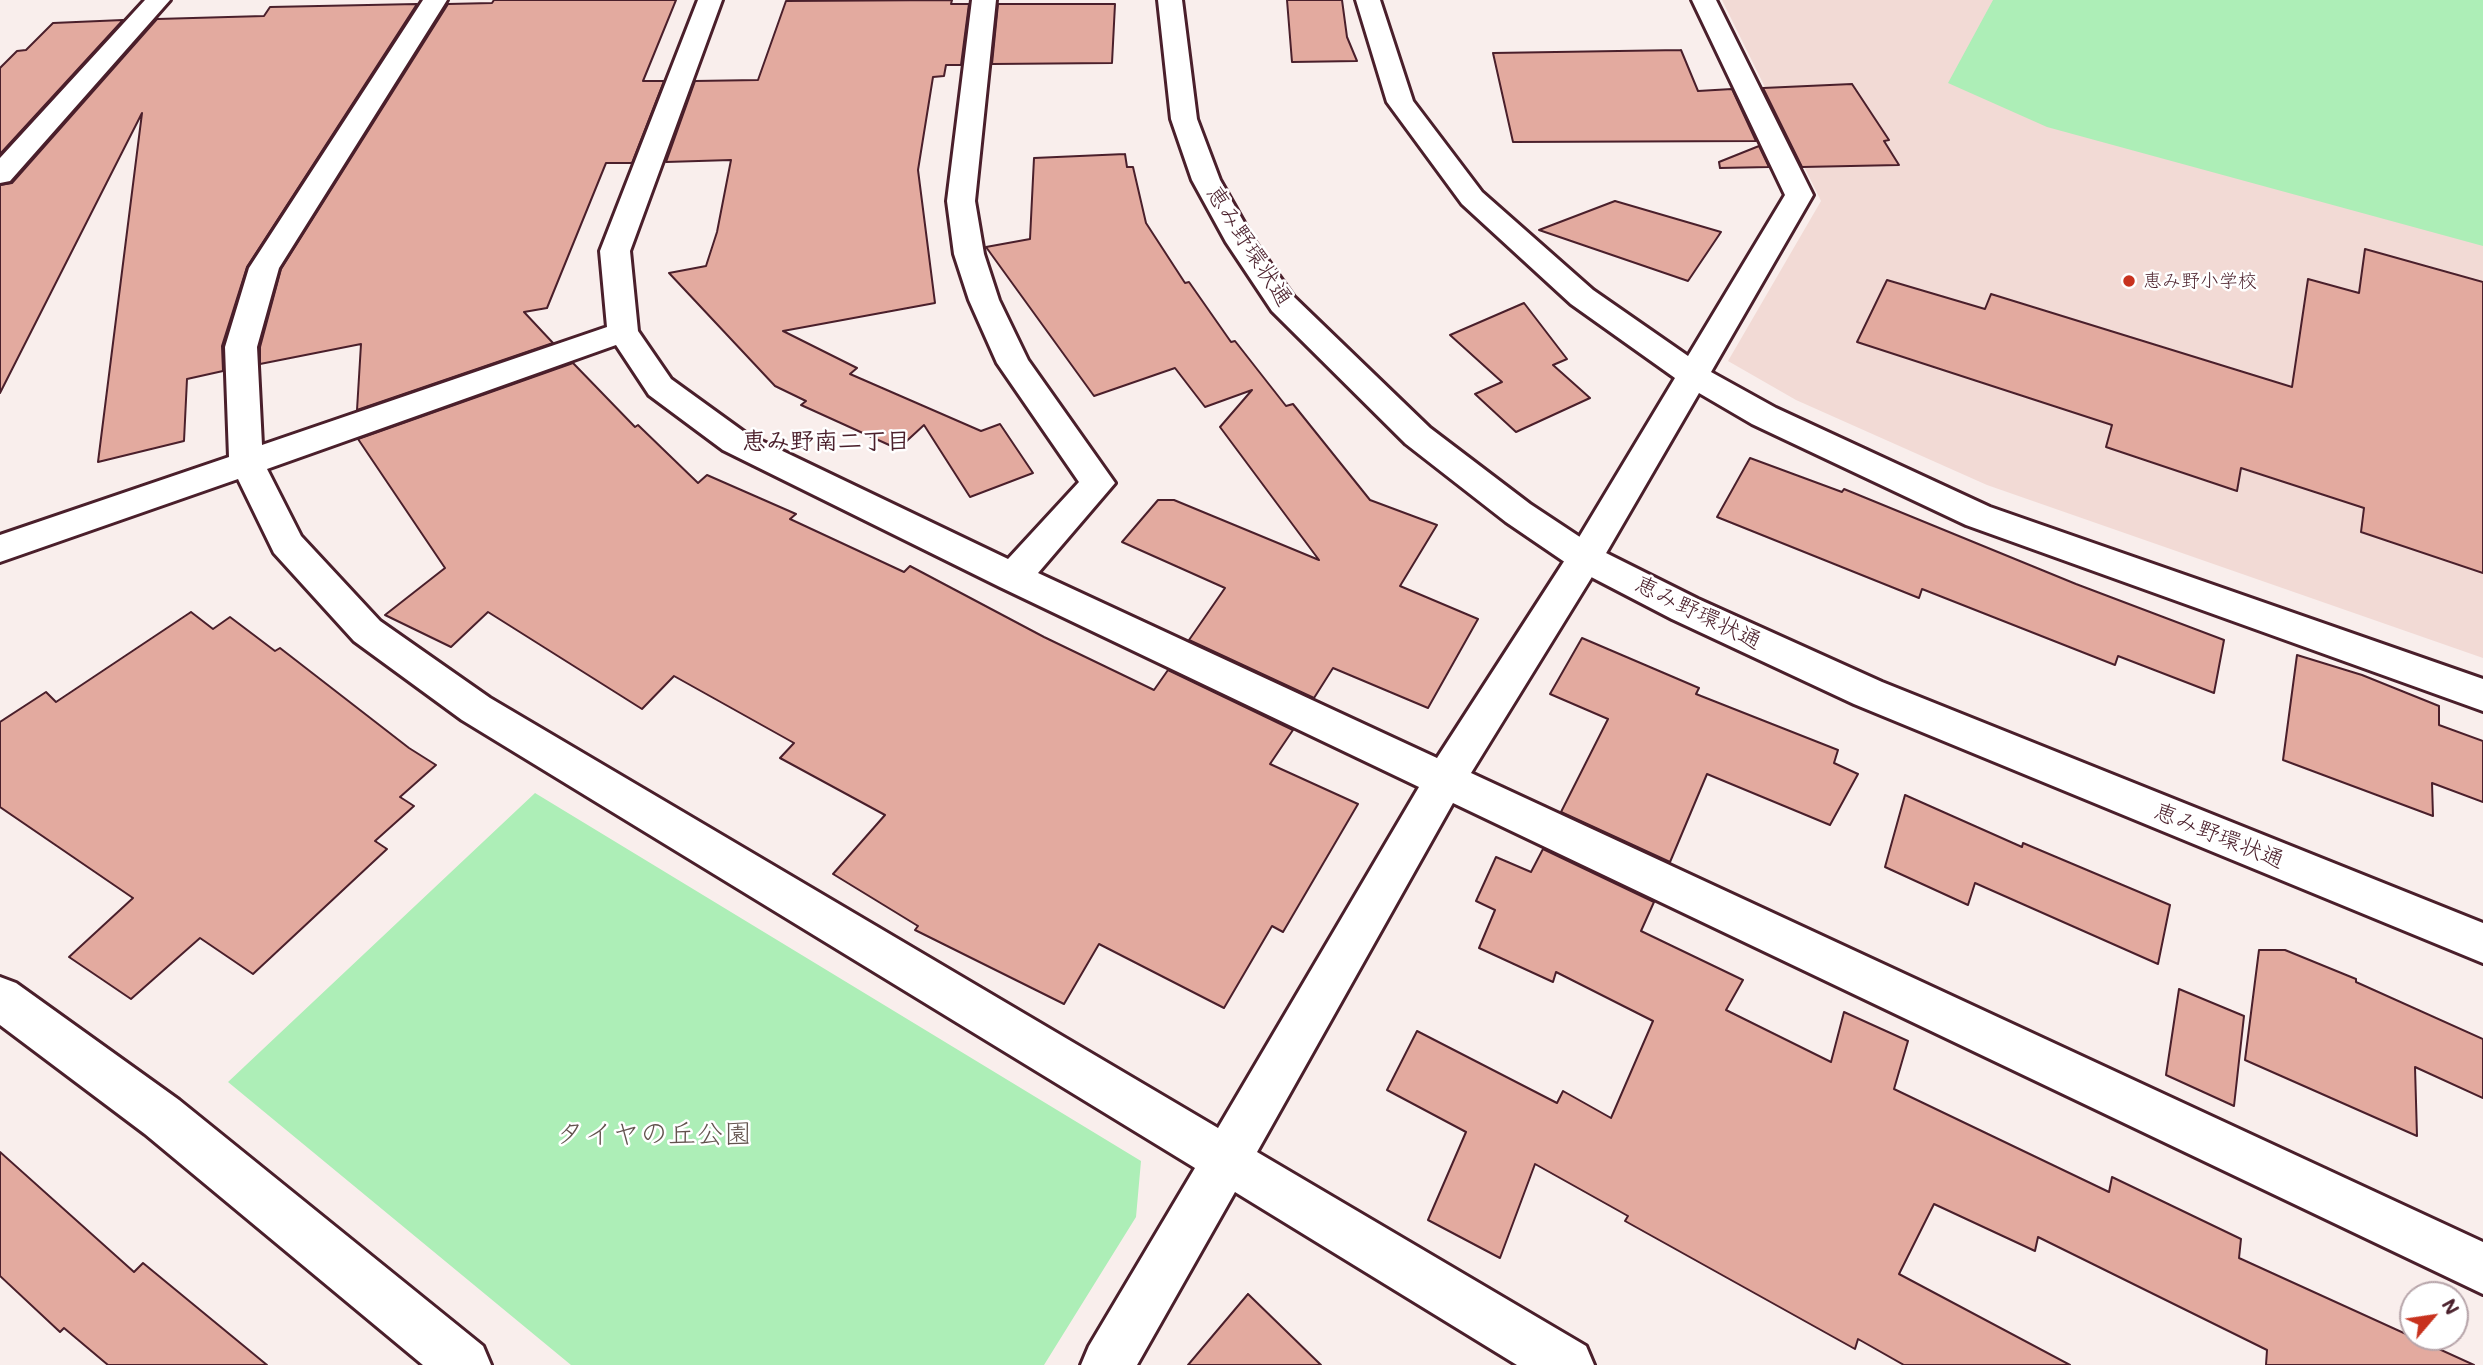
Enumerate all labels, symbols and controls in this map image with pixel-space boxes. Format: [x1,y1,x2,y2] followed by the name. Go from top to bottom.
[1200,181,1298,311] street label: 恵み野環状通
[2143,270,2257,292] place label: 恵み野小学校
[2121,273,2137,289] marker: 恵み野小学校
[742,428,910,456] district label: 恵み野南二丁目
[1630,570,1766,656] street label: 恵み野環状通
[2150,797,2288,875] street label: 恵み野環状通
[556,1117,752,1151] park label: タイヤの丘公園
[2399,1281,2469,1351] north arrow
[2437,1294,2465,1319] text: N

